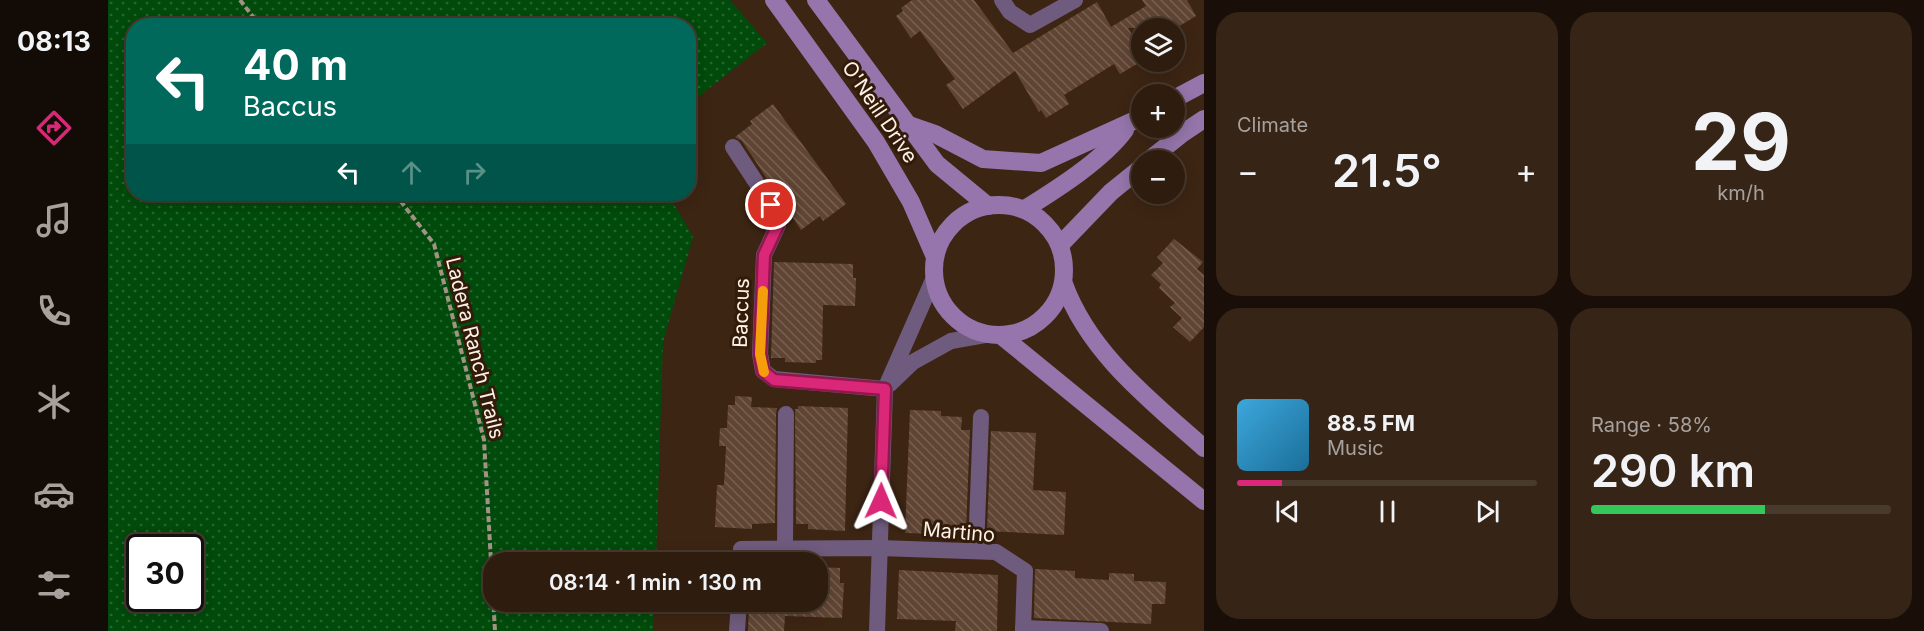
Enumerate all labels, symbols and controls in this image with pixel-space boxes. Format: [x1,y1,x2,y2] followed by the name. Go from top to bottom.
[1131,18,1185,204] map controls
[1131,18,1185,72] button: layers
[17,25,91,58] text: 08:13
[243,39,348,90] text: 40 m
[144,42,222,120] icon: left
[837,56,923,168] street label: O'Neill Drive
[1131,84,1185,138] button: +
[243,90,337,123] text: Baccus
[1691,94,1791,189] text: 29
[33,107,75,149] icon: directions
[1237,113,1308,137] text: Climate
[1332,143,1442,198] text: 21.5°
[1131,150,1185,204] button: −
[1237,151,1259,191] text: −
[1515,151,1537,191] text: +
[332,156,365,189] icon: left
[395,156,428,189] icon: ahead
[458,156,491,189] icon: right
[745,179,796,230] pin
[1717,181,1765,205] text: km/h
[754,188,787,221] icon: arrive
[33,199,75,241] icon: music
[441,255,509,441] street label: Ladera Ranch Trails
[728,278,754,348] street label: Baccus
[33,290,75,332] icon: phone
[33,381,75,423] icon: climate
[1327,410,1415,436] text: 88.5 FM
[1591,413,1712,437] text: Range · 58%
[1327,436,1384,460] text: Music
[1591,443,1755,498] text: 290 km
[849,469,913,533] position arrow
[33,473,75,515] icon: car
[1271,495,1304,528] icon: previous
[1371,495,1404,528] icon: pause
[1471,495,1504,528] icon: next
[922,517,996,547] street label: Martino
[126,534,204,612] speed limit sign: 30
[33,564,75,606] icon: filters
[549,569,762,595] text: 08:14 · 1 min · 130 m

